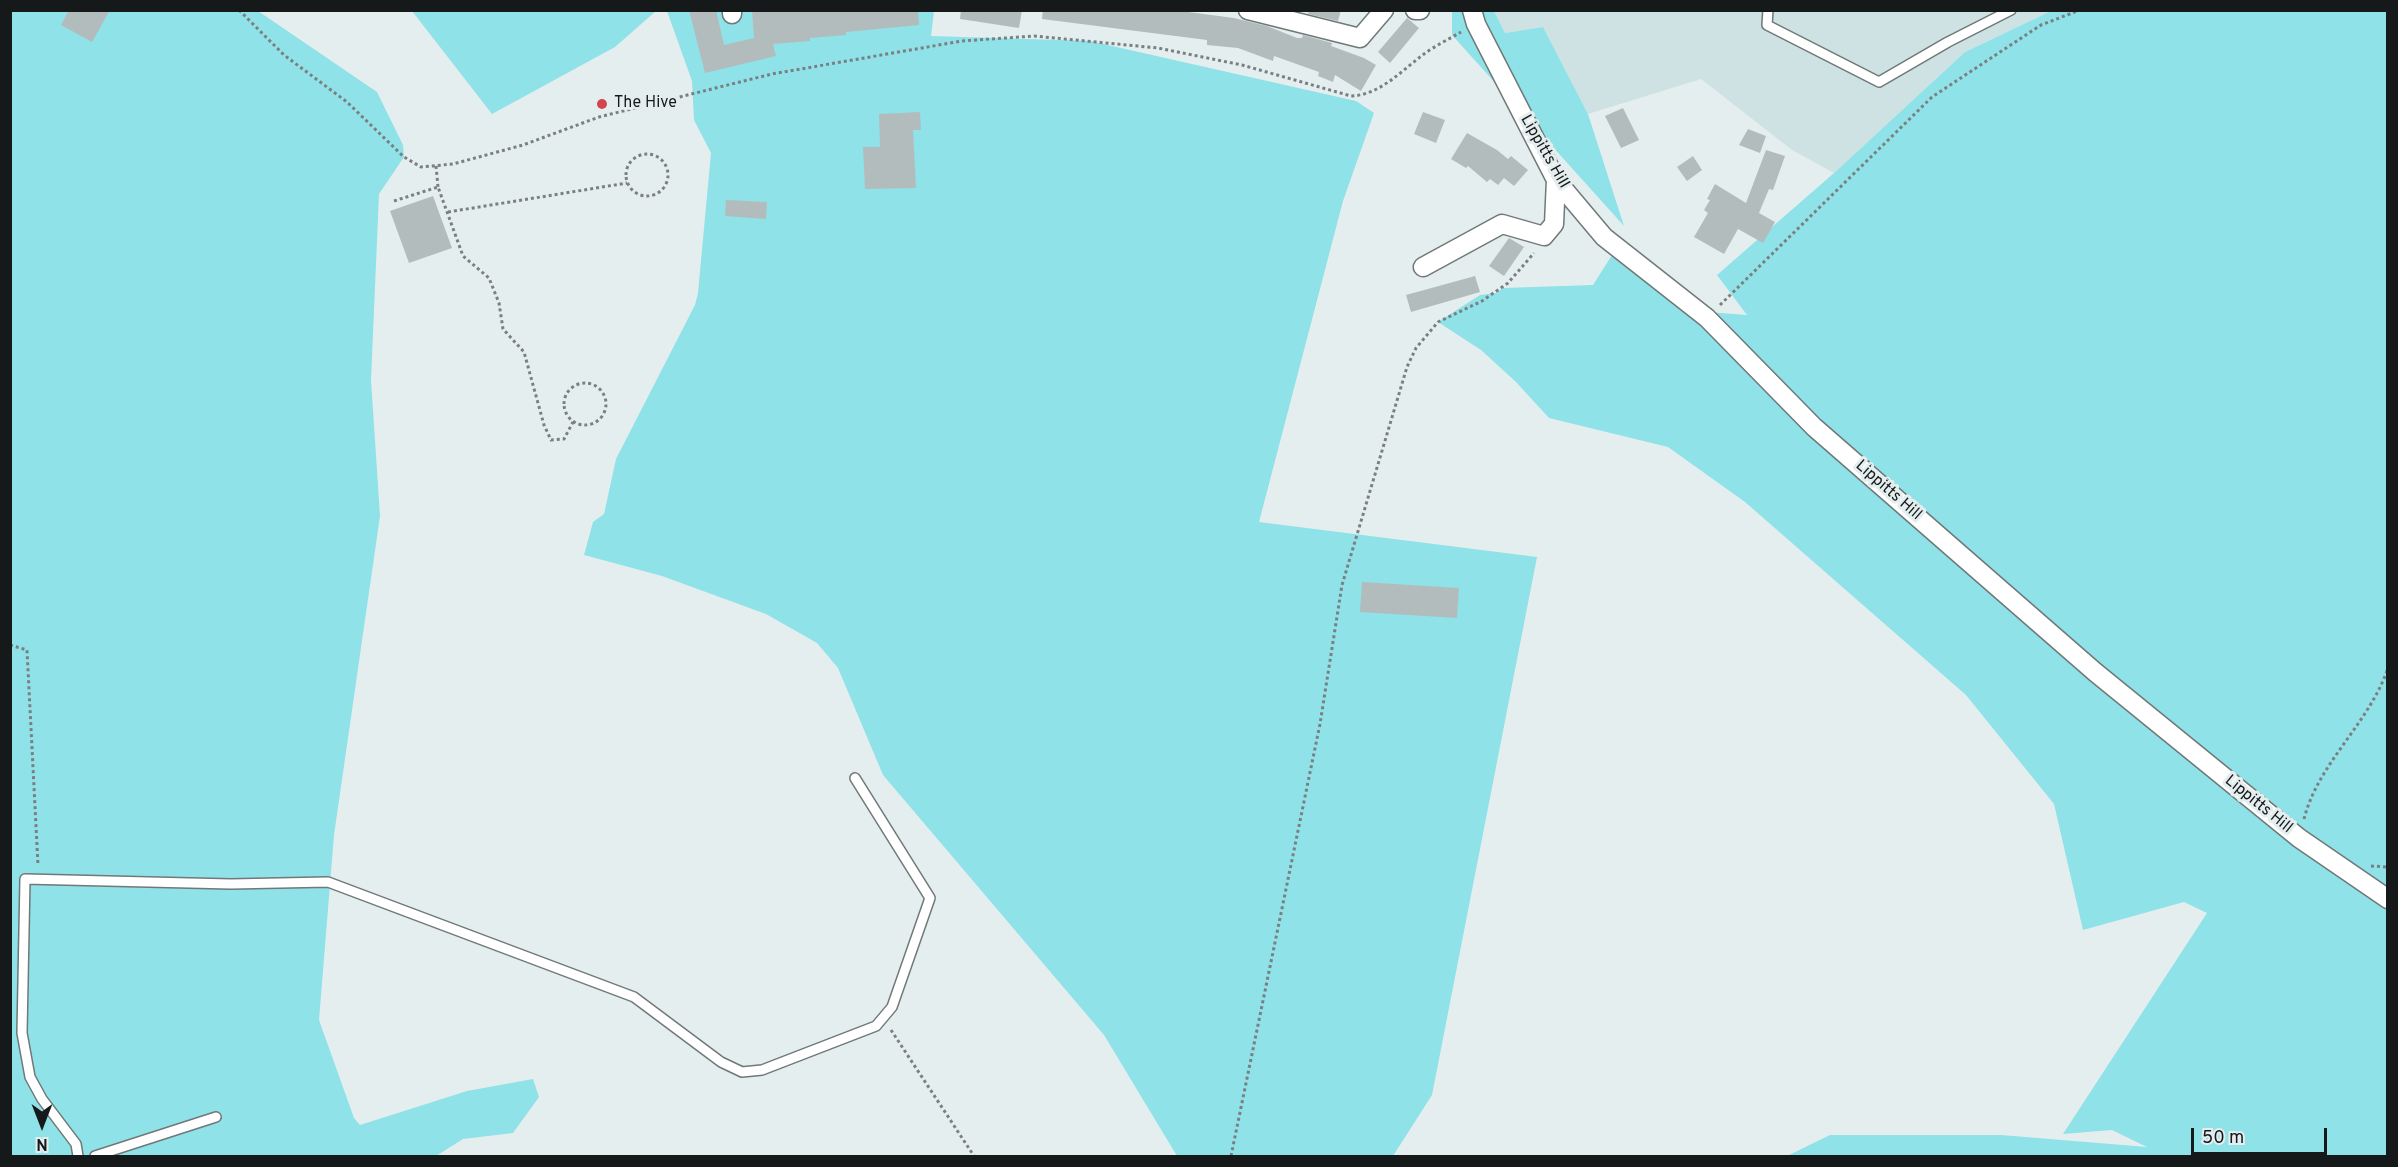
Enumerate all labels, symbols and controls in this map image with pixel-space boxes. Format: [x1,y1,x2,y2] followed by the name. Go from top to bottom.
[614,94,677,114] place label: The Hive
[595,97,609,111] marker: The Hive
[1515,112,1573,192] street label: Lippitts Hill
[1851,457,1925,525] street label: Lippitts Hill
[2220,772,2296,838] street label: Lippitts Hill
[12,1095,72,1155] north arrow
[2194,1116,2330,1154] scale bar
[2202,1127,2244,1150] text: 50 m
[36,1133,48,1153] text: N

